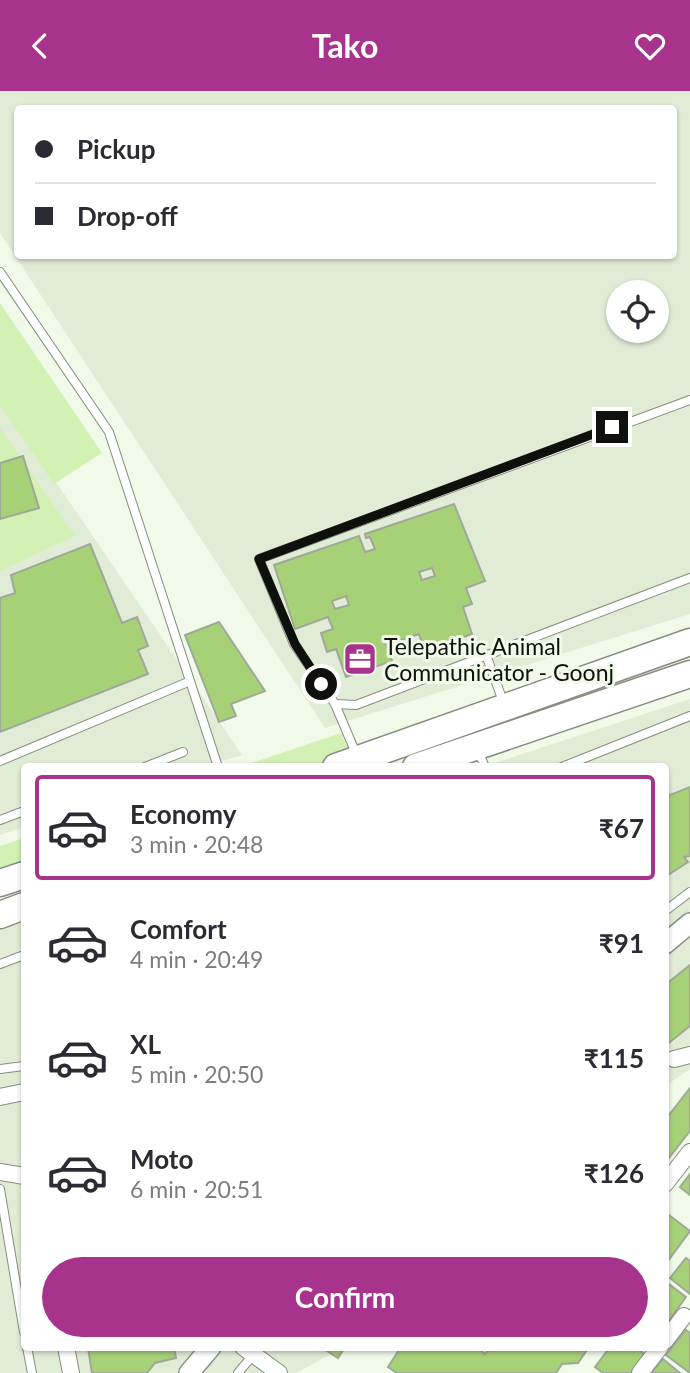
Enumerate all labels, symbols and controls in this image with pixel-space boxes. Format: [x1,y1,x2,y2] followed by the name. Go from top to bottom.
[312,26,378,65] text: Tako
[21,27,59,65] icon: back
[631,27,669,65] icon: heart
[77,133,156,165] text: Pickup
[77,200,178,232] text: Drop-off
[606,280,669,343] map controls
[606,280,669,343] button: locate
[596,411,628,443] route end
[384,632,614,686] place label: Telepathic Animal Communicator - Goonj
[341,640,379,678] office icon: Telepathic Animal Communicator - Goonj
[305,668,337,700] route start
[46,796,109,859] icon: car
[130,798,236,830] text: Economy
[599,812,644,844] text: ₹67
[130,830,263,858] text: 3 min · 20:48
[46,911,109,974] icon: car
[130,913,227,945] text: Comfort
[599,927,644,959] text: ₹91
[130,945,263,973] text: 4 min · 20:49
[46,1026,109,1089] icon: car
[130,1028,161,1060] text: XL
[584,1042,644,1074] text: ₹115
[130,1060,263,1088] text: 5 min · 20:50
[46,1141,109,1204] icon: car
[130,1143,193,1175] text: Moto
[584,1157,644,1189] text: ₹126
[130,1175,263,1203] text: 6 min · 20:51
[42,1257,648,1337] button: Confirm

